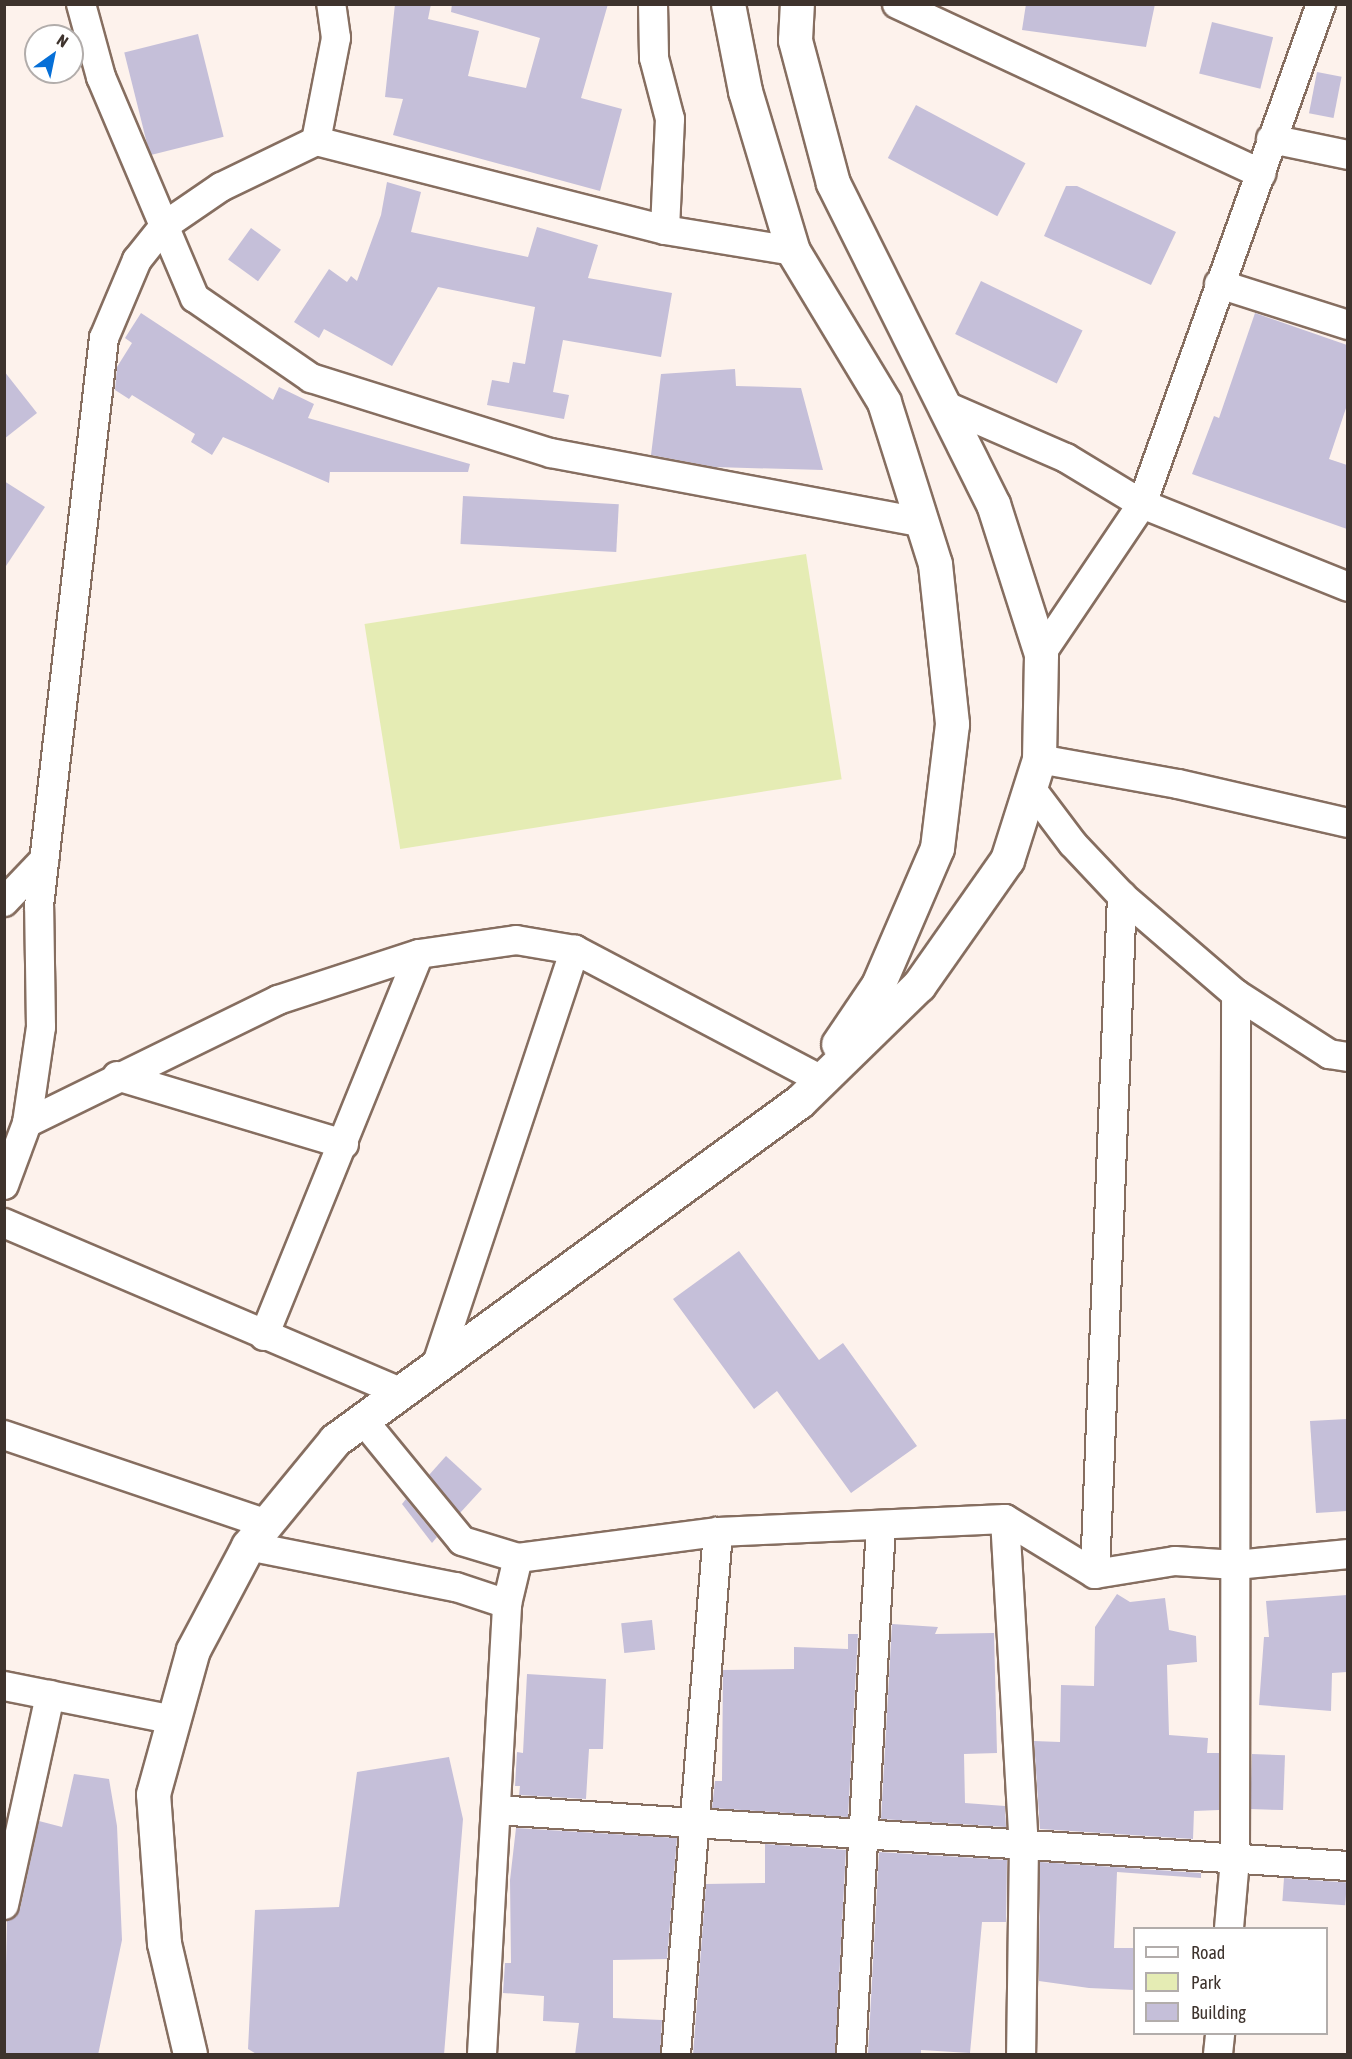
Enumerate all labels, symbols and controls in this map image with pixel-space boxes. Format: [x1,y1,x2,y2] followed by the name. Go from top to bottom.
[24,24,84,84] north arrow
[54,30,72,51] text: N
[1133,1927,1328,2035] legend
[1191,1942,1225,1963] text: Road
[1191,1972,1221,1993] text: Park
[1191,2002,1246,2023] text: Building

